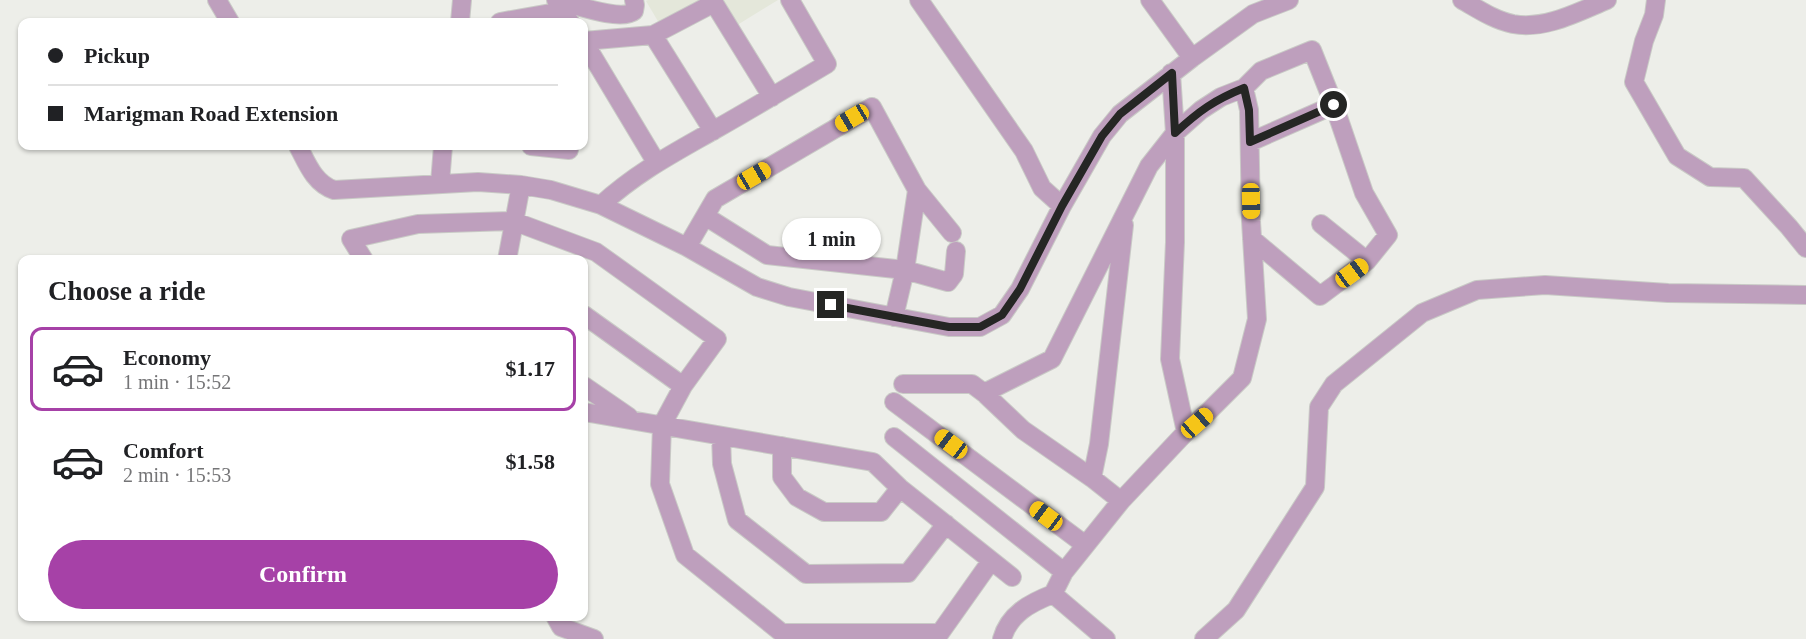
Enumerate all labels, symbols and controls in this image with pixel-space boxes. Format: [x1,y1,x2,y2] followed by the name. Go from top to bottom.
[84,43,150,68] text: Pickup
[1320,91,1347,118] route start
[84,101,338,126] text: Marigman Road Extension
[832,101,872,135] car
[734,159,774,193] car
[1242,183,1260,219] car
[782,218,880,260] callout: 1 min
[807,228,856,250] text: 1 min
[1332,255,1372,291] car
[48,276,206,306] text: Choose a ride
[817,291,844,318] route end
[51,342,105,396] icon: car
[123,345,211,370] text: Economy
[506,356,555,381] text: $1.17
[123,371,231,393] text: 1 min · 15:52
[1178,404,1216,442] car
[931,426,971,462] car
[51,435,105,489] icon: car
[123,438,204,463] text: Comfort
[506,449,555,474] text: $1.58
[123,464,231,486] text: 2 min · 15:53
[1026,498,1066,534] car
[48,540,558,609] button: Confirm

